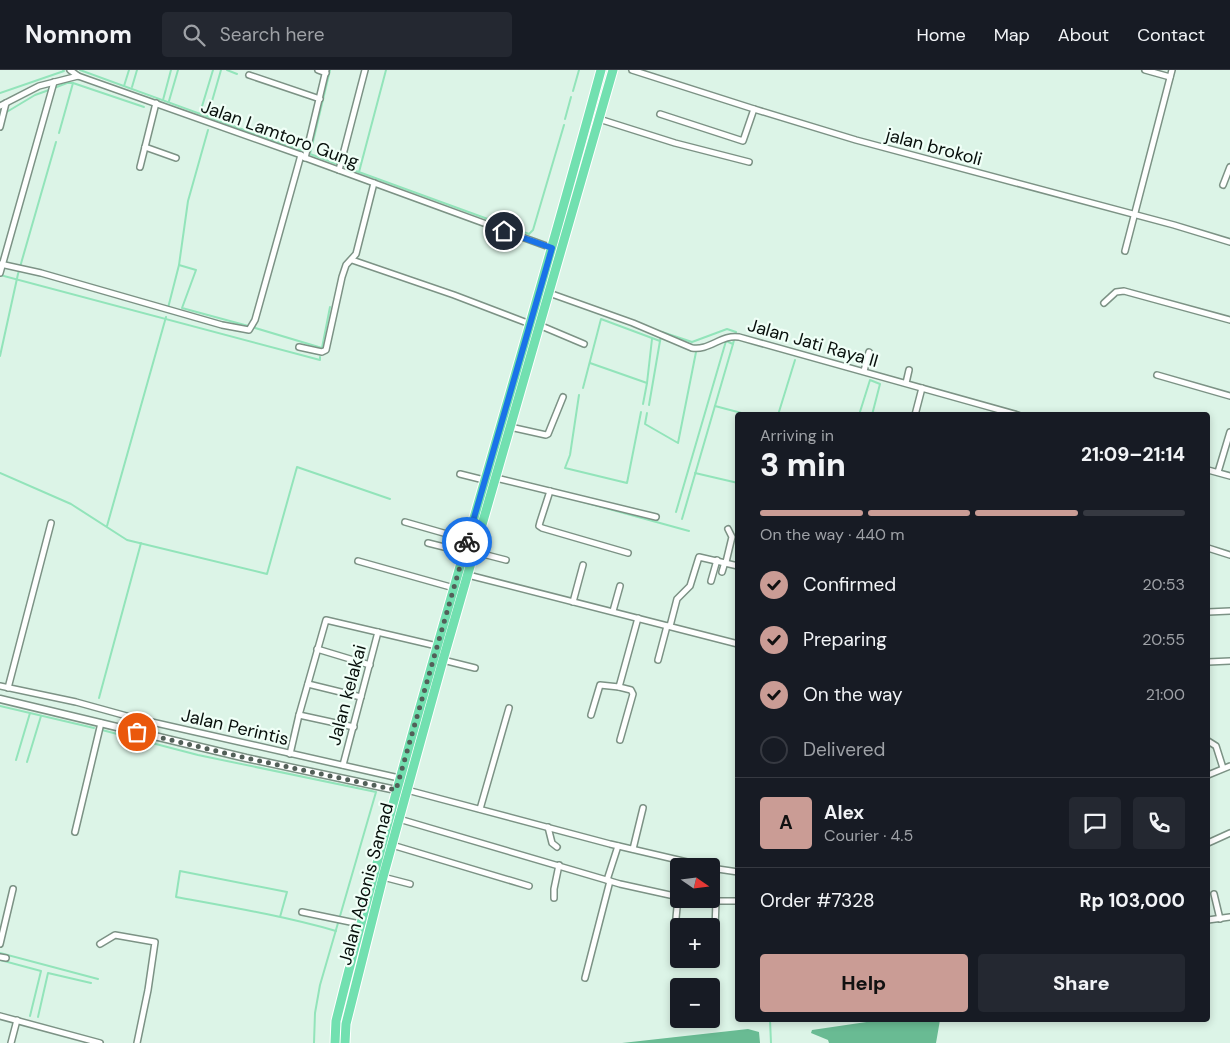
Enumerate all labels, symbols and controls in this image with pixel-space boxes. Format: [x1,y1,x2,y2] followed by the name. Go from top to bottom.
[162,12,512,57] search box
[25,19,132,50] text: Nomnom
[180,21,208,49] icon: search
[220,22,325,47] text: Search here
[916,23,966,47] text: Home
[994,23,1030,47] text: Map
[1058,23,1109,47] text: About
[1137,23,1205,47] text: Contact
[198,94,362,174] street label: Jalan Lamtoro Gung
[882,122,985,171] street label: jalan brokoli
[483,210,525,252] pin
[490,217,518,245] icon: home
[745,313,881,373] street label: Jalan Jati Raya II
[760,425,834,446] text: Arriving in
[1081,442,1185,467] text: 21:09–21:14
[760,444,846,486] text: 3 min
[442,517,492,567] courier
[760,524,904,545] text: On the way · 440 m
[453,528,481,556] icon: bike
[760,571,788,599] icon: check
[803,572,896,597] text: Confirmed
[1143,574,1185,595] text: 20:53
[760,626,788,654] icon: check
[803,627,887,652] text: Preparing
[1142,629,1185,650] text: 20:55
[322,642,372,748] street label: Jalan kelakai
[760,681,788,709] icon: check
[803,682,903,707] text: On the way
[1146,684,1185,705] text: 21:00
[179,703,291,751] street label: Jalan Perintis
[116,711,158,753] pin
[123,718,151,746] icon: bag
[803,737,885,762] text: Delivered
[1069,797,1121,849] button: chat
[1133,797,1185,849] button: phone
[333,800,399,968] street label: Jalan Adonis Samad
[824,800,864,825] text: Alex
[779,810,793,835] text: A
[824,825,913,846] text: Courier · 4.5
[670,858,720,908] north arrow
[670,858,720,1028] map controls
[760,888,875,913] text: Order #7328
[1080,888,1185,913] text: Rp 103,000
[670,918,720,968] button: +
[760,954,968,1012] button: Help
[978,954,1185,1012] button: Share
[670,978,720,1028] button: −

